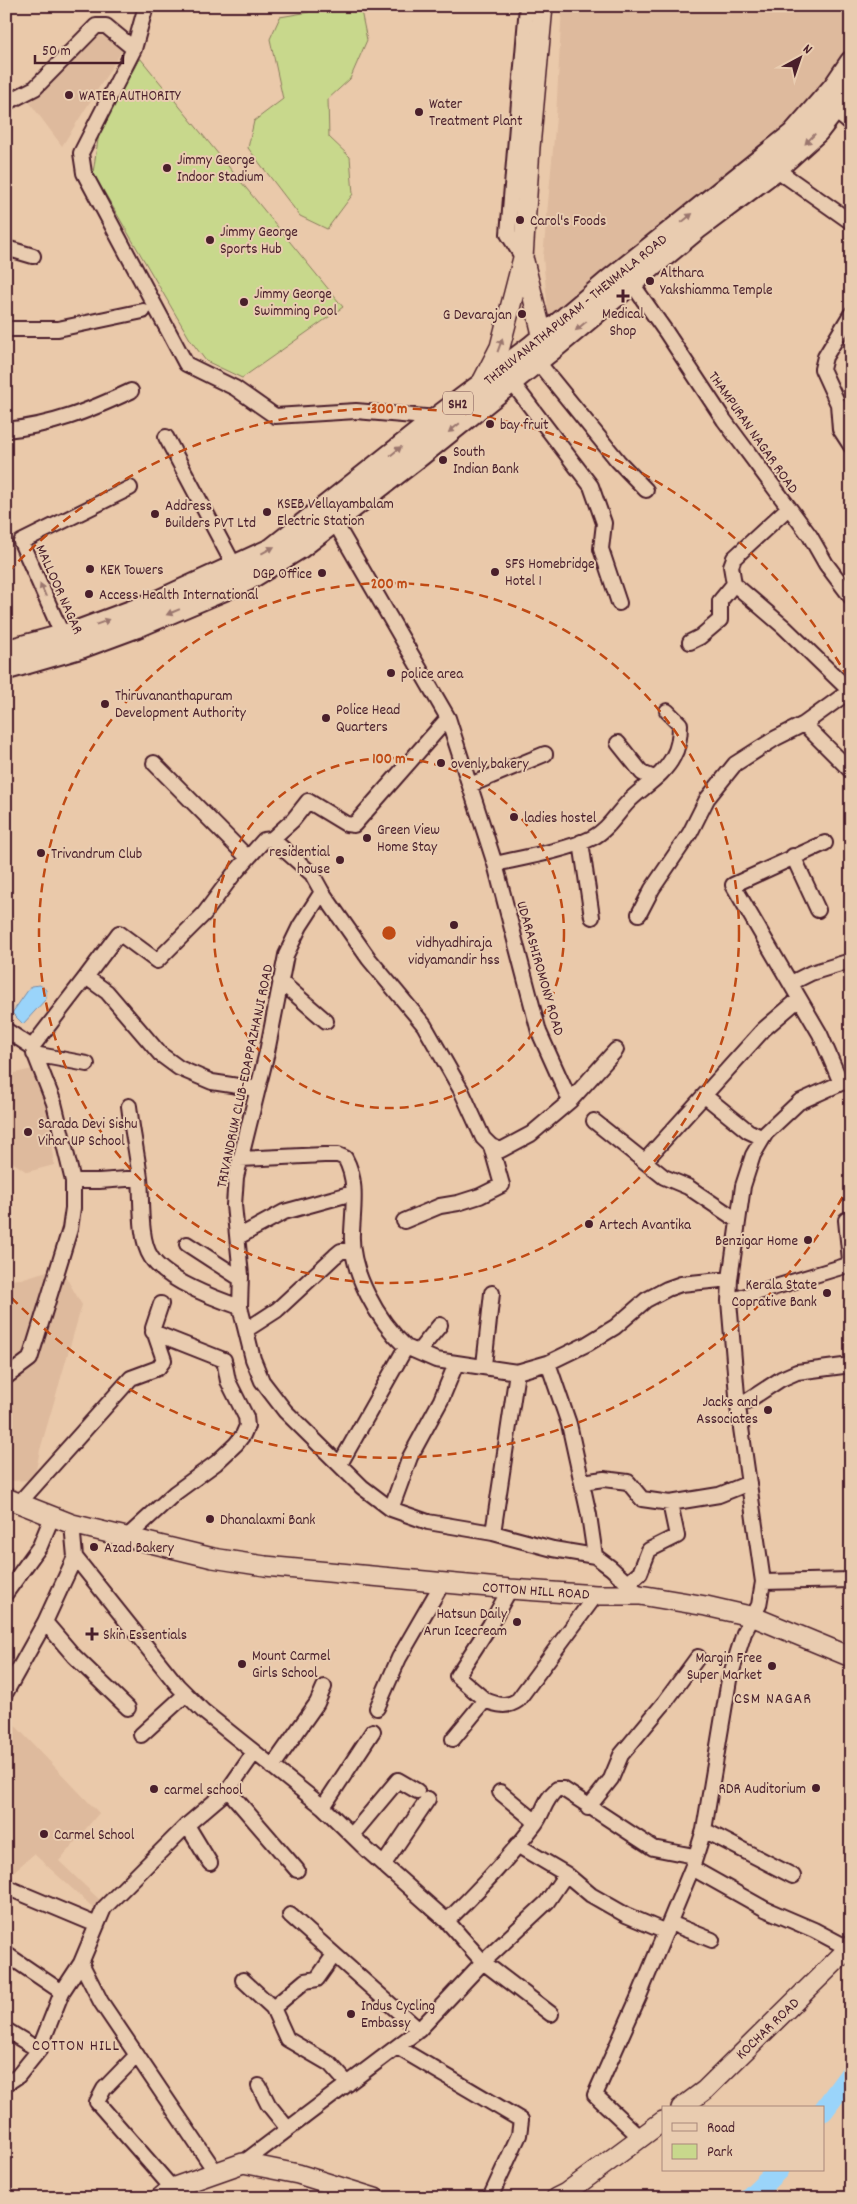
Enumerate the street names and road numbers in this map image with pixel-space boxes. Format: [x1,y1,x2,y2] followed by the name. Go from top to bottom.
[480,229,673,392] street label: THIRUVANATHAPURAM - THENMALA ROAD
[702,367,803,499] street label: THAMPURAN NAGAR ROAD
[443,392,473,414] road number: SH2
[29,542,88,638] street label: MALLOOR NAGAR
[509,899,569,1039] street label: UDARASHIROMONY ROAD
[211,962,280,1190] street label: TRIVANDRUM CLUB-EDAPPAZHANJI ROAD
[482,1577,590,1607] street label: COTTON HILL ROAD
[731,1993,805,2066] street label: KOCHAR ROAD

